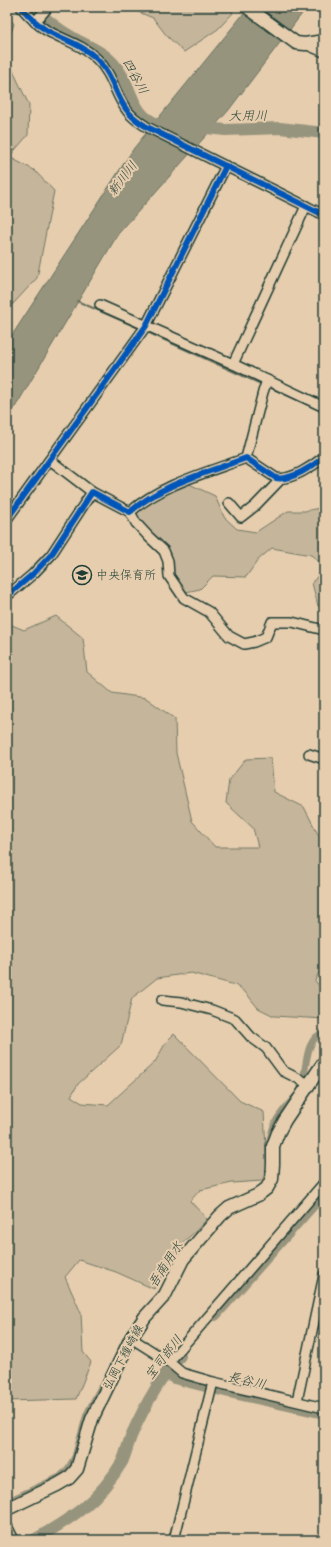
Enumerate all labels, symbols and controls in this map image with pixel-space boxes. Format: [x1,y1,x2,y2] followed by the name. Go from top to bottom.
[116,54,155,99] water label: 四谷川
[228,104,268,127] water label: 大用川
[101,156,143,201] water label: 新川川
[71,564,93,586] school or university icon: 中央保育所
[96,564,156,586] place label: 中央保育所
[142,1236,189,1292] water label: 吾南用水
[96,1320,150,1394] street label: 弘岡下種崎線
[138,1330,188,1385] water label: 宝司部川
[225,1365,268,1396] water label: 長谷川

